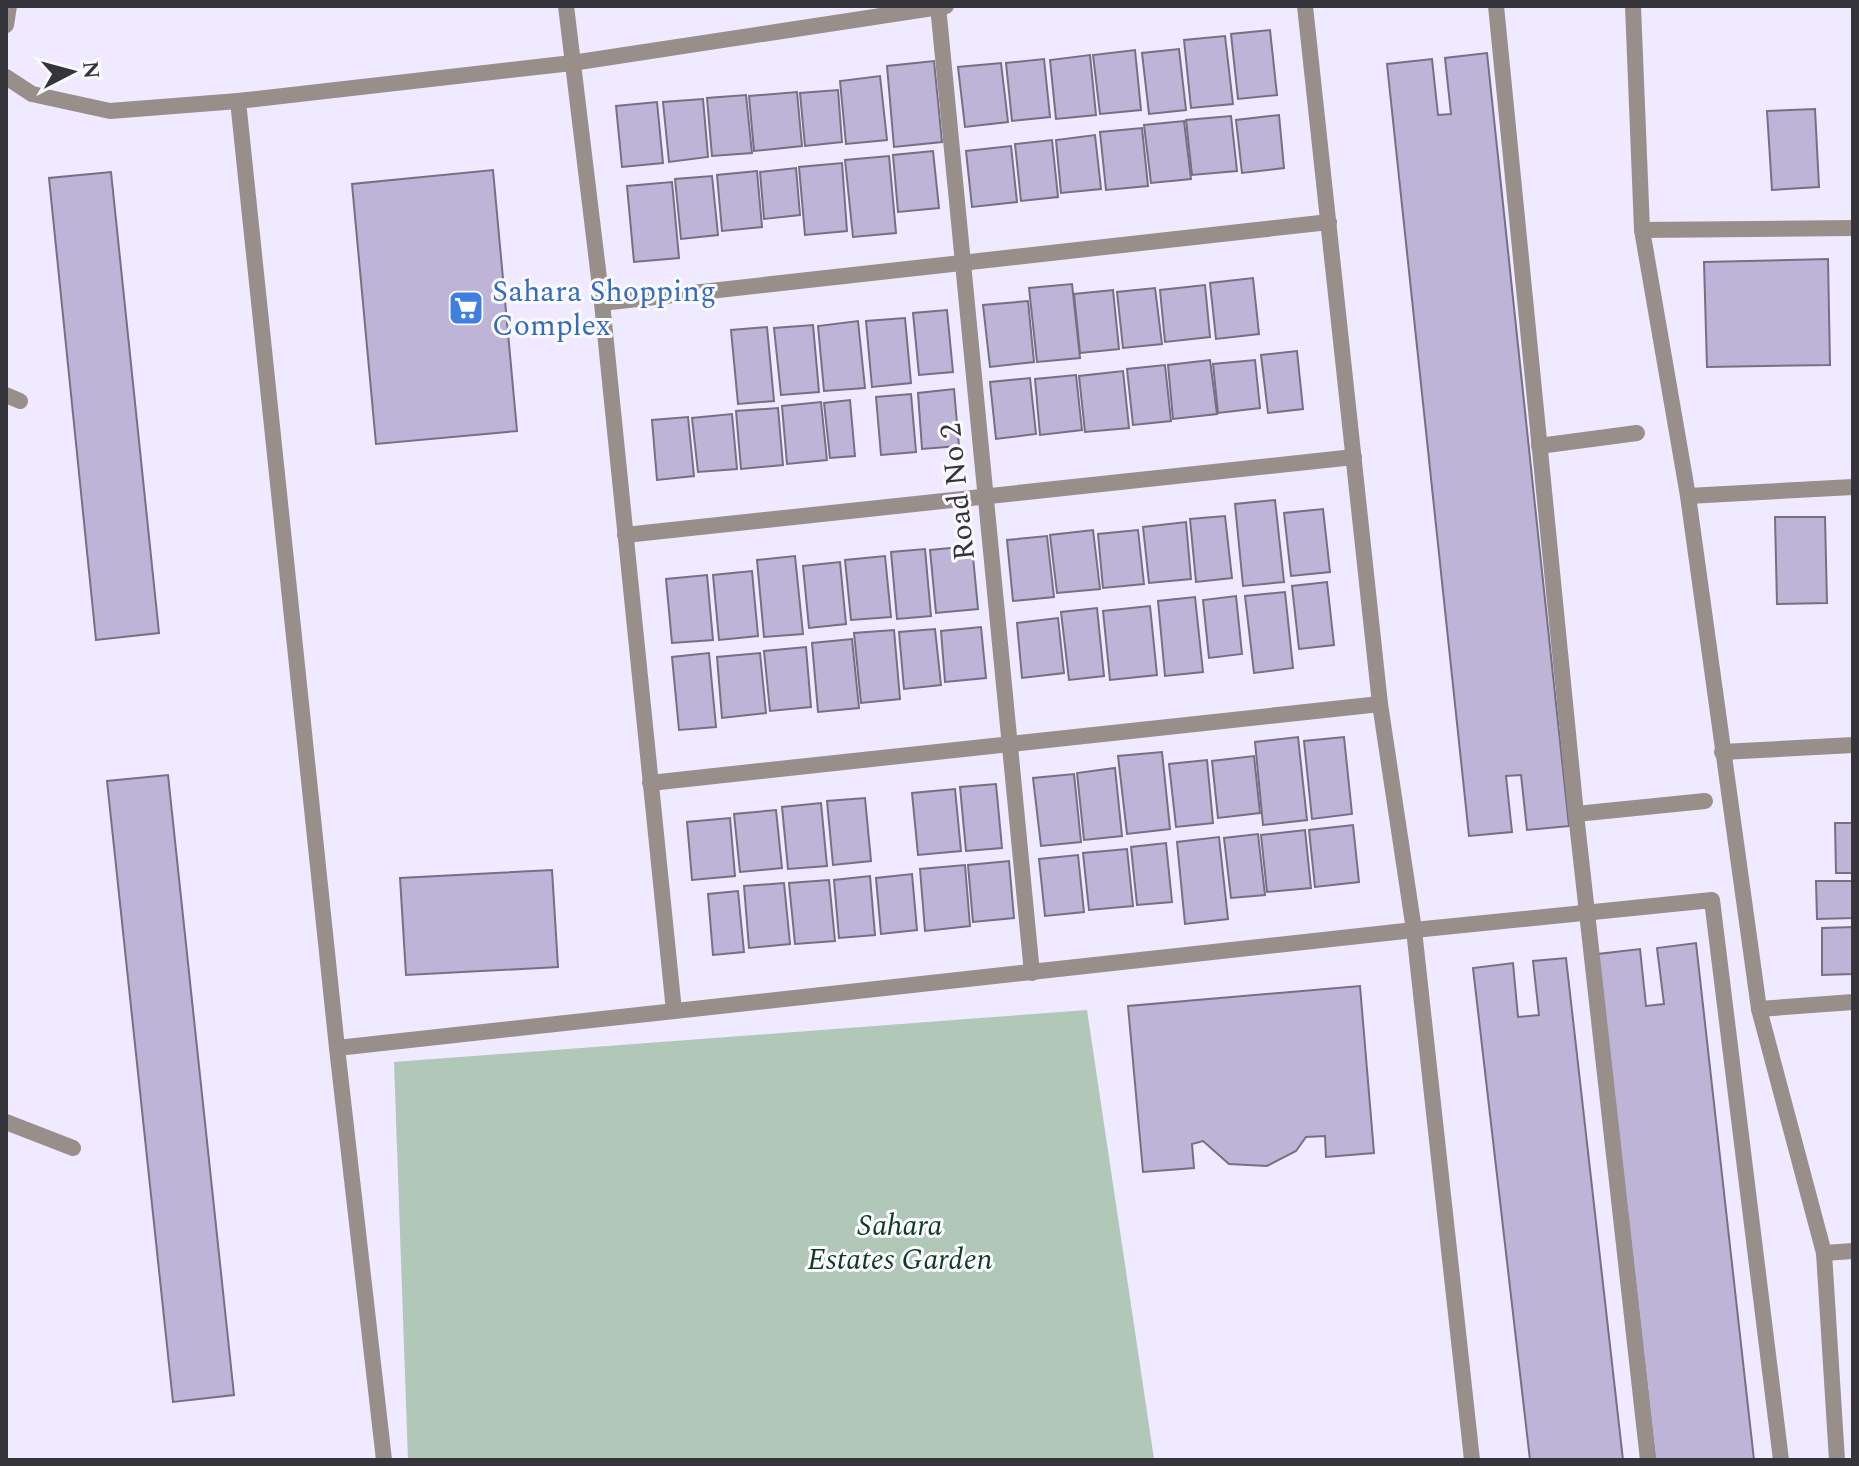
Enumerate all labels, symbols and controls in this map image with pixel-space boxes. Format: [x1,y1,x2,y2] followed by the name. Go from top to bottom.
[32,32,112,112] north arrow
[73,59,108,81] text: N
[492,269,716,349] place label: Sahara Shopping Complex
[447,289,485,327] supermarket icon: Sahara Shopping Complex
[928,421,988,563] street label: Road No 2
[807,1203,993,1283] park label: Sahara Estates Garden

